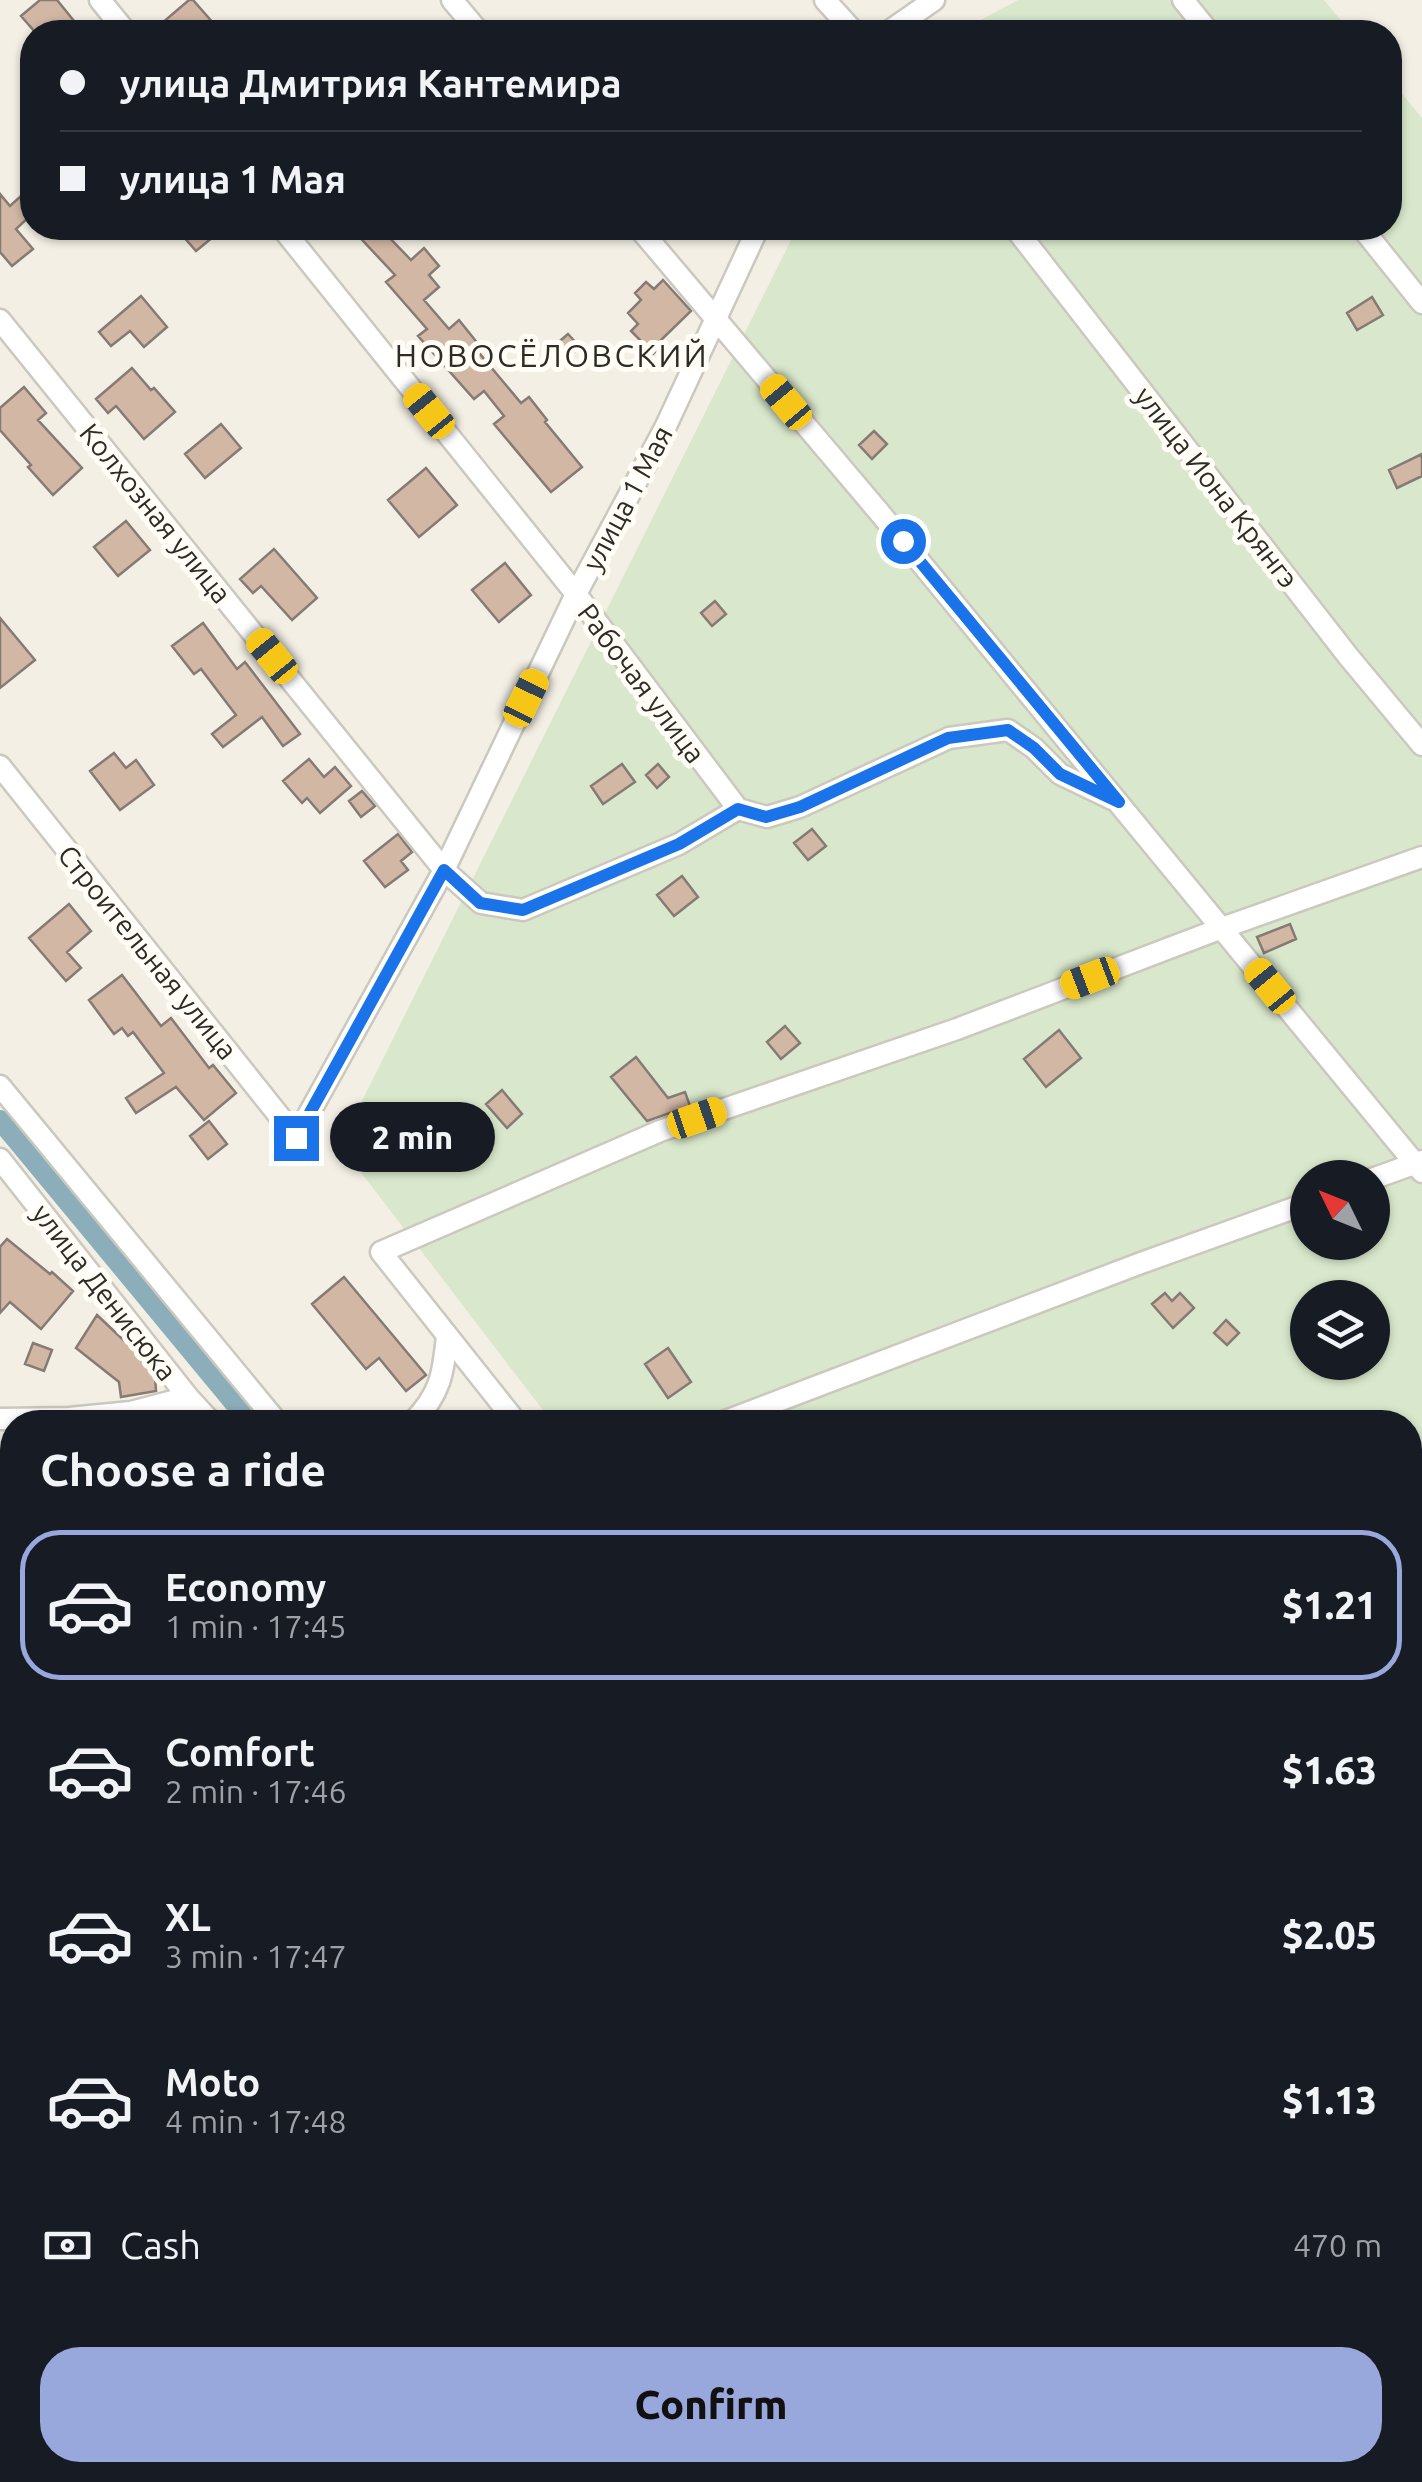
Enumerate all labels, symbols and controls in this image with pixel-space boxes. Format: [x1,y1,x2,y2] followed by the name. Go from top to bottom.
[120,62,622,104] text: улица Дмитрия Кантемира
[120,158,346,200] text: улица 1 Мая
[395,337,709,373] district label: НОВОСЁЛОВСКИЙ
[755,369,817,435] car
[398,378,460,444] car
[1129,380,1305,594] street label: улица Иона Крянгэ
[74,417,238,609] street label: Колхозная улица
[576,421,678,575] street label: улица 1 Мая
[881,519,926,564] route start
[572,597,712,769] street label: Рабочая улица
[241,623,303,689] car
[499,664,553,732] car
[52,839,244,1065] street label: Строительная улица
[1057,953,1123,1003] car
[1239,953,1301,1019] car
[664,1094,730,1142] car
[331,1103,496,1173] callout: 2 min
[274,1116,319,1161] route end
[372,1119,453,1155] text: 2 min
[1290,1160,1390,1260] north arrow
[1290,1160,1390,1380] map controls
[27,1198,183,1386] street label: улица Денисюка
[1290,1280,1390,1380] button: layers
[40,1444,326,1495] text: Choose a ride
[45,1560,135,1650] icon: car
[165,1566,326,1608] text: Economy
[1282,1584,1377,1626] text: $1.21
[165,1608,347,1644] text: 1 min · 17:45
[45,1725,135,1815] icon: car
[165,1731,315,1773] text: Comfort
[1282,1749,1377,1791] text: $1.63
[165,1773,347,1809] text: 2 min · 17:46
[45,1890,135,1980] icon: car
[165,1896,211,1938] text: XL
[1282,1914,1377,1956] text: $2.05
[165,1938,347,1974] text: 3 min · 17:47
[45,2055,135,2145] icon: car
[165,2061,260,2103] text: Moto
[1282,2079,1377,2121] text: $1.13
[165,2103,347,2139] text: 4 min · 17:48
[40,2218,95,2273] icon: cash
[120,2224,201,2266] text: Cash
[1293,2227,1382,2263] text: 470 m
[40,2347,1382,2462] button: Confirm

